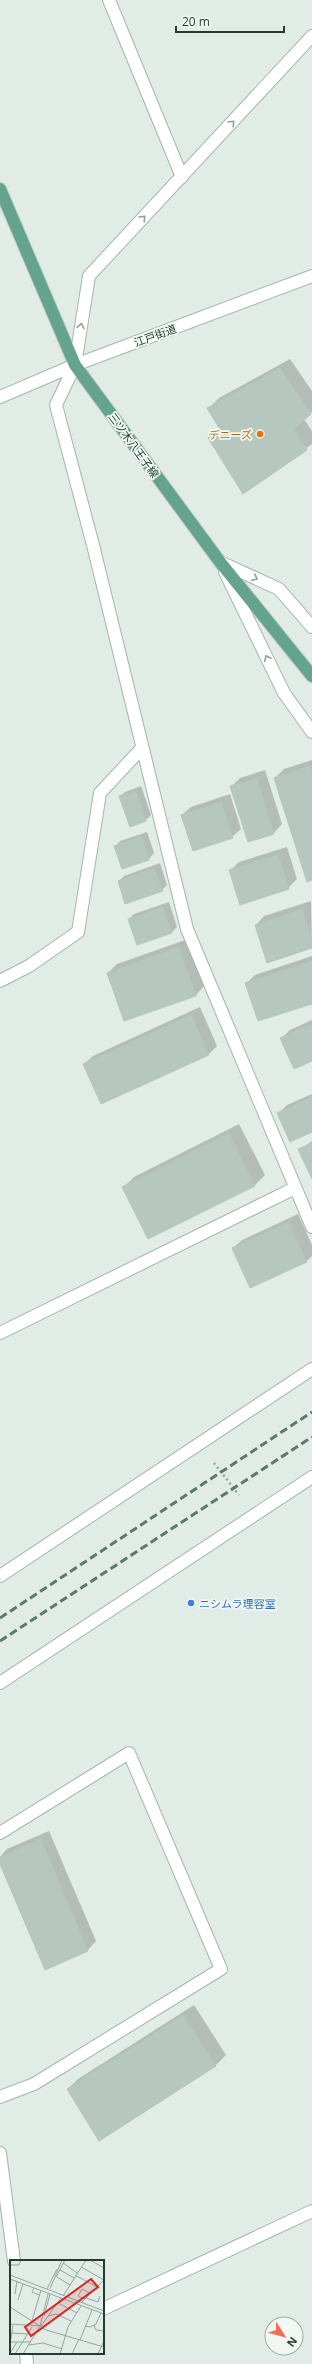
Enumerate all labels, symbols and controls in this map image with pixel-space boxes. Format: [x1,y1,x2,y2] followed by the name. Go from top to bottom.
[176,8,284,34] scale bar
[182,13,210,30] text: 20 m
[227,120,234,128] one-way arrow
[138,215,146,223] one-way arrow
[132,320,178,350] street label: 江戸街道
[76,323,85,329] one-way arrow
[105,409,163,481] street label: 三ツ木八王子線
[209,427,252,442] place label: デニーズ
[255,429,265,439] marker: デニーズ
[251,573,259,581] one-way arrow
[264,655,272,662] one-way arrow
[199,1596,275,1611] place label: ニシムラ理容室
[186,1598,196,1608] marker: ニシムラ理容室
[10,2260,104,2354] inset map
[264,2316,304,2356] north arrow
[284,2334,301,2350] text: N

